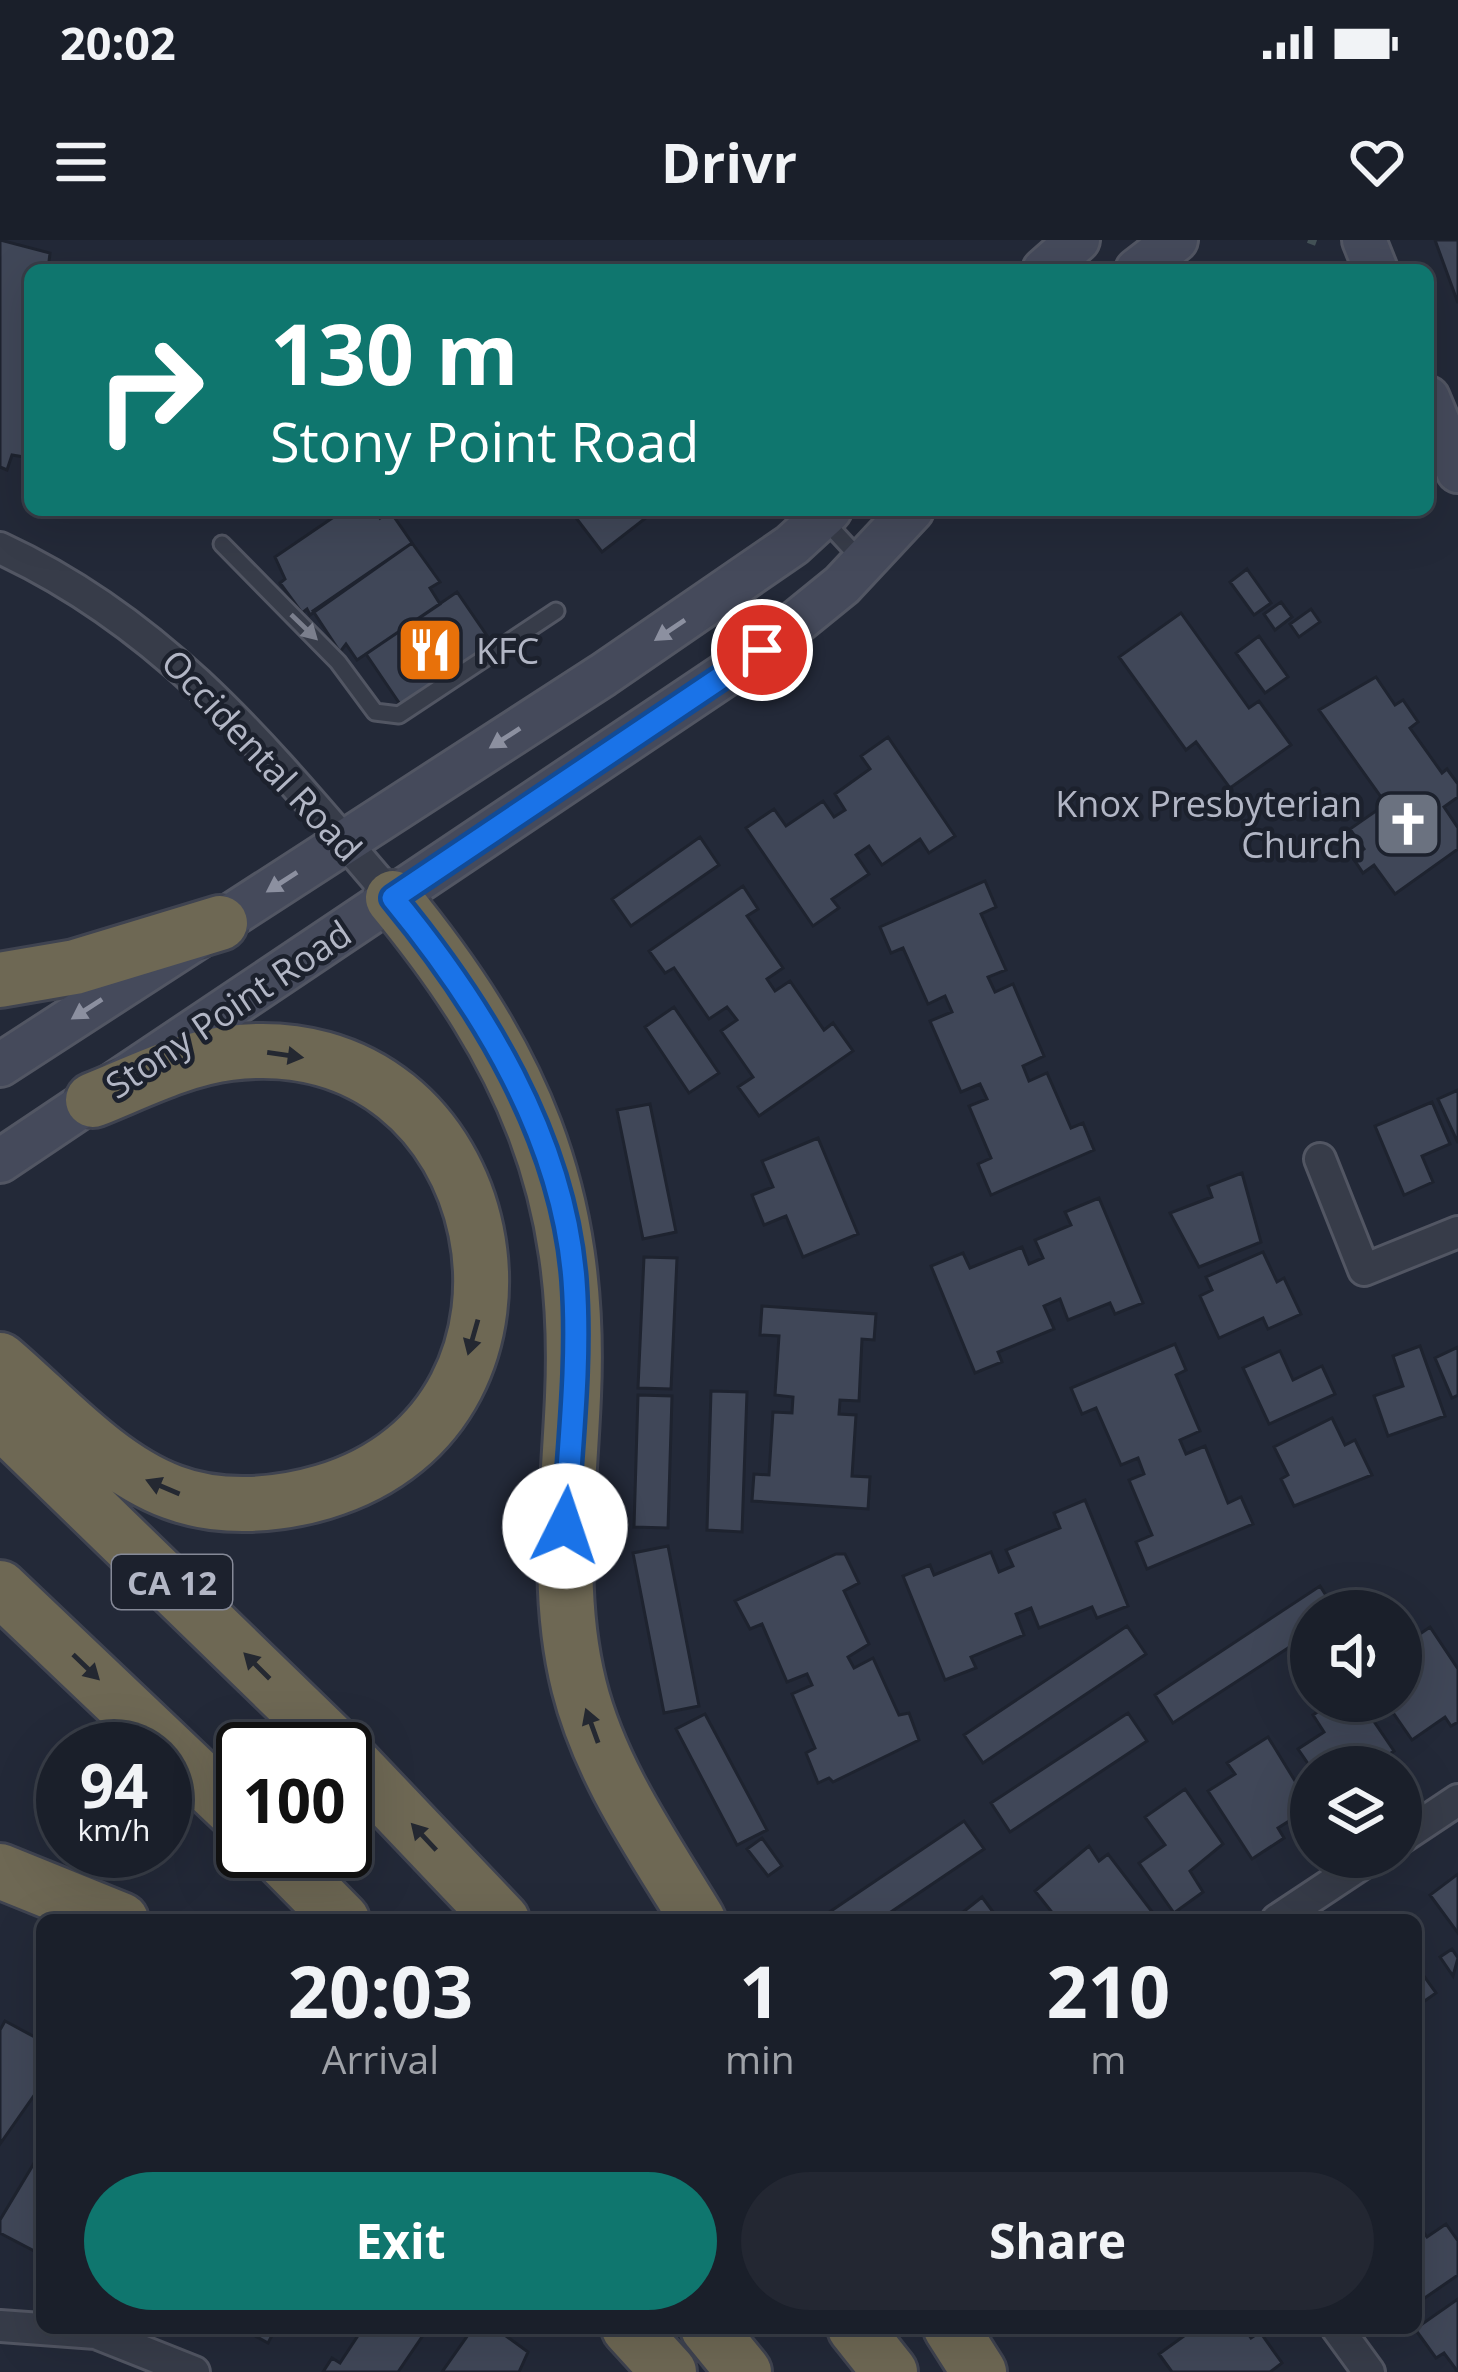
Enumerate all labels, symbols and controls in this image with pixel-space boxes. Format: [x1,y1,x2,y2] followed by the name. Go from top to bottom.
[60,12,176,73] text: 20:02
[661,125,797,199] text: Drivr
[48,129,114,195] icon: menu
[1344,129,1410,195] icon: heart
[270,295,518,410] text: 130 m
[72,312,228,468] icon: right
[270,404,699,478] text: Stony Point Road
[711,599,813,701] pin
[289,613,318,641] one-way arrow
[395,615,465,685] restaurant icon: KFC
[729,617,795,683] icon: arrive
[653,618,686,641] one-way arrow
[476,626,539,675] place label: KFC
[151,638,373,872] street label: Occidental Road
[489,727,521,749] one-way arrow
[1055,779,1362,869] place label: Knox Presbyterian Church
[1373,789,1443,859] church icon: Knox Presbyterian Church
[266,870,299,892] one-way arrow
[96,909,360,1109] street label: Stony Point Road
[70,998,103,1020] one-way arrow
[267,1046,304,1065] one-way arrow
[463,1320,481,1356] one-way arrow
[502,1463,628,1589] position arrow
[145,1477,180,1497] one-way arrow
[112,1555,232,1609] road number: CA 12
[1290,1590,1422,1878] map controls
[1290,1590,1422,1722] button: sound
[244,1652,272,1680] one-way arrow
[72,1653,100,1681] one-way arrow
[582,1707,600,1743] one-way arrow
[216,1722,372,1878] speed limit sign: 100
[80,1744,148,1826] text: 94
[1290,1746,1422,1878] button: layers
[78,1809,150,1850] text: km/h
[410,1823,438,1852] one-way arrow
[288,1941,473,2039] text: 20:03
[739,1941,780,2039] text: 1
[1047,1941,1170,2039] text: 210
[322,2032,439,2085] text: Arrival
[725,2032,795,2085] text: min
[1090,2032,1126,2085] text: m
[84,2172,717,2310] button: Exit
[741,2172,1374,2310] button: Share

